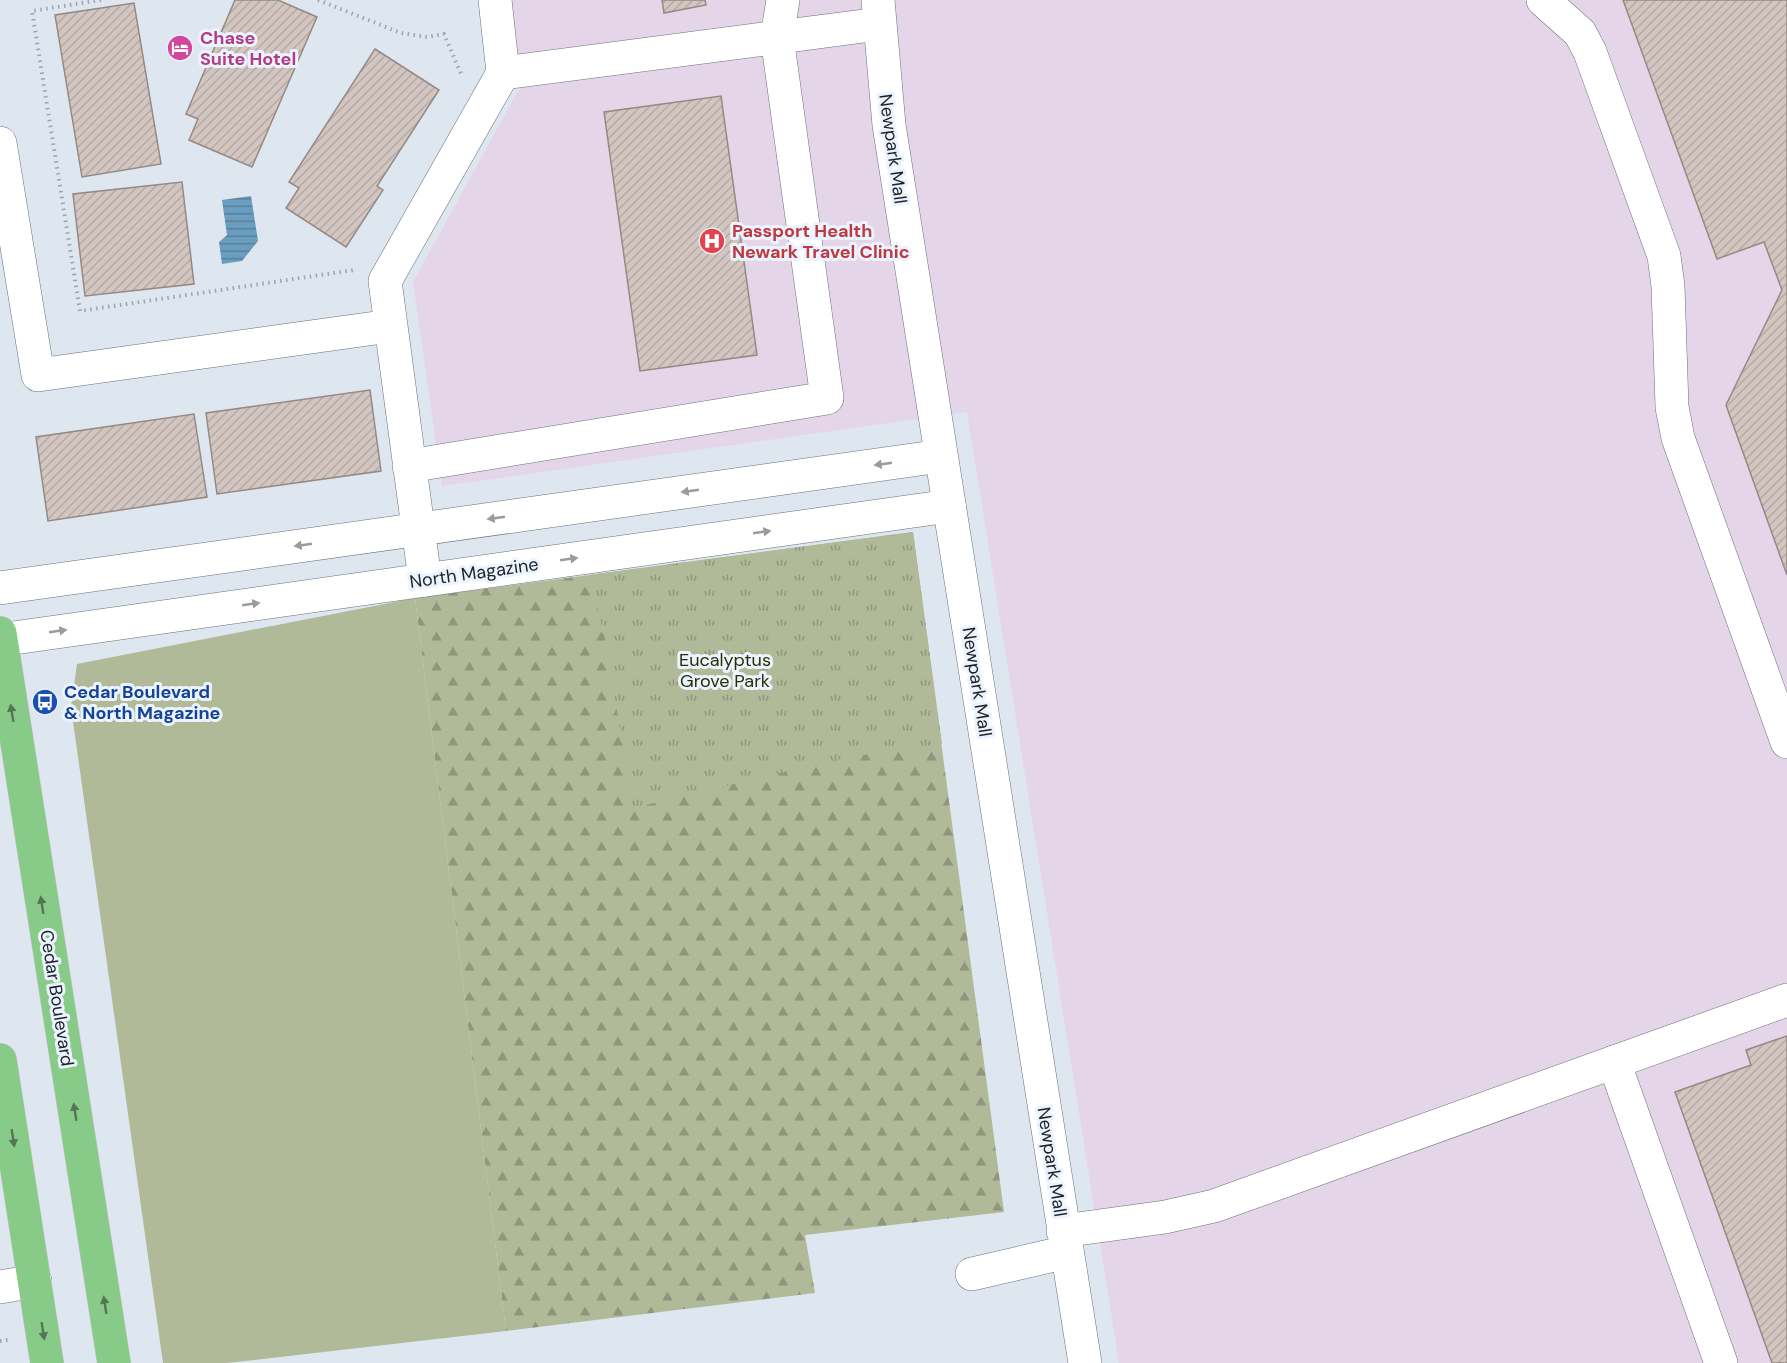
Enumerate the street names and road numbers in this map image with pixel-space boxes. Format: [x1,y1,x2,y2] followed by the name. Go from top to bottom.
[873,93,913,205] street label: Newpark Mall
[408,552,540,594] street label: North Magazine
[956,626,998,738] street label: Newpark Mall
[34,928,80,1068] street label: Cedar Boulevard
[1031,1106,1073,1218] street label: Newpark Mall

